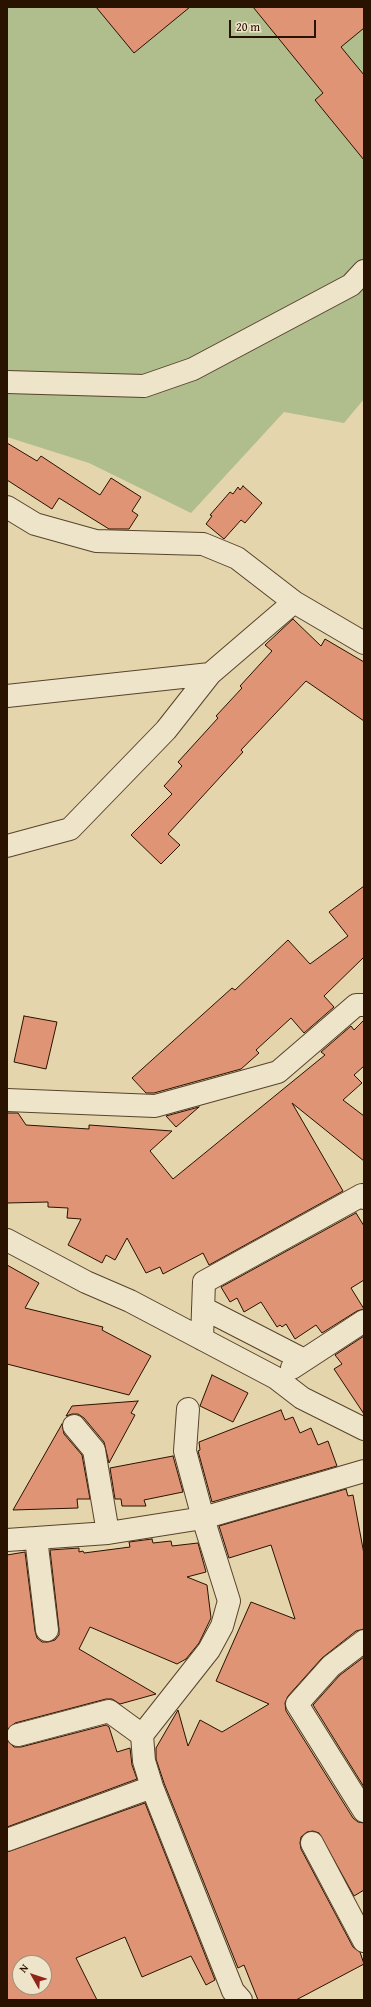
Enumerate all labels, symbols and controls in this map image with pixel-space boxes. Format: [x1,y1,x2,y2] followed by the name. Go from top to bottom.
[231,12,318,38] scale bar
[236,18,260,35] text: 20 m
[12,1955,52,1995] north arrow
[15,1960,32,1976] text: N

